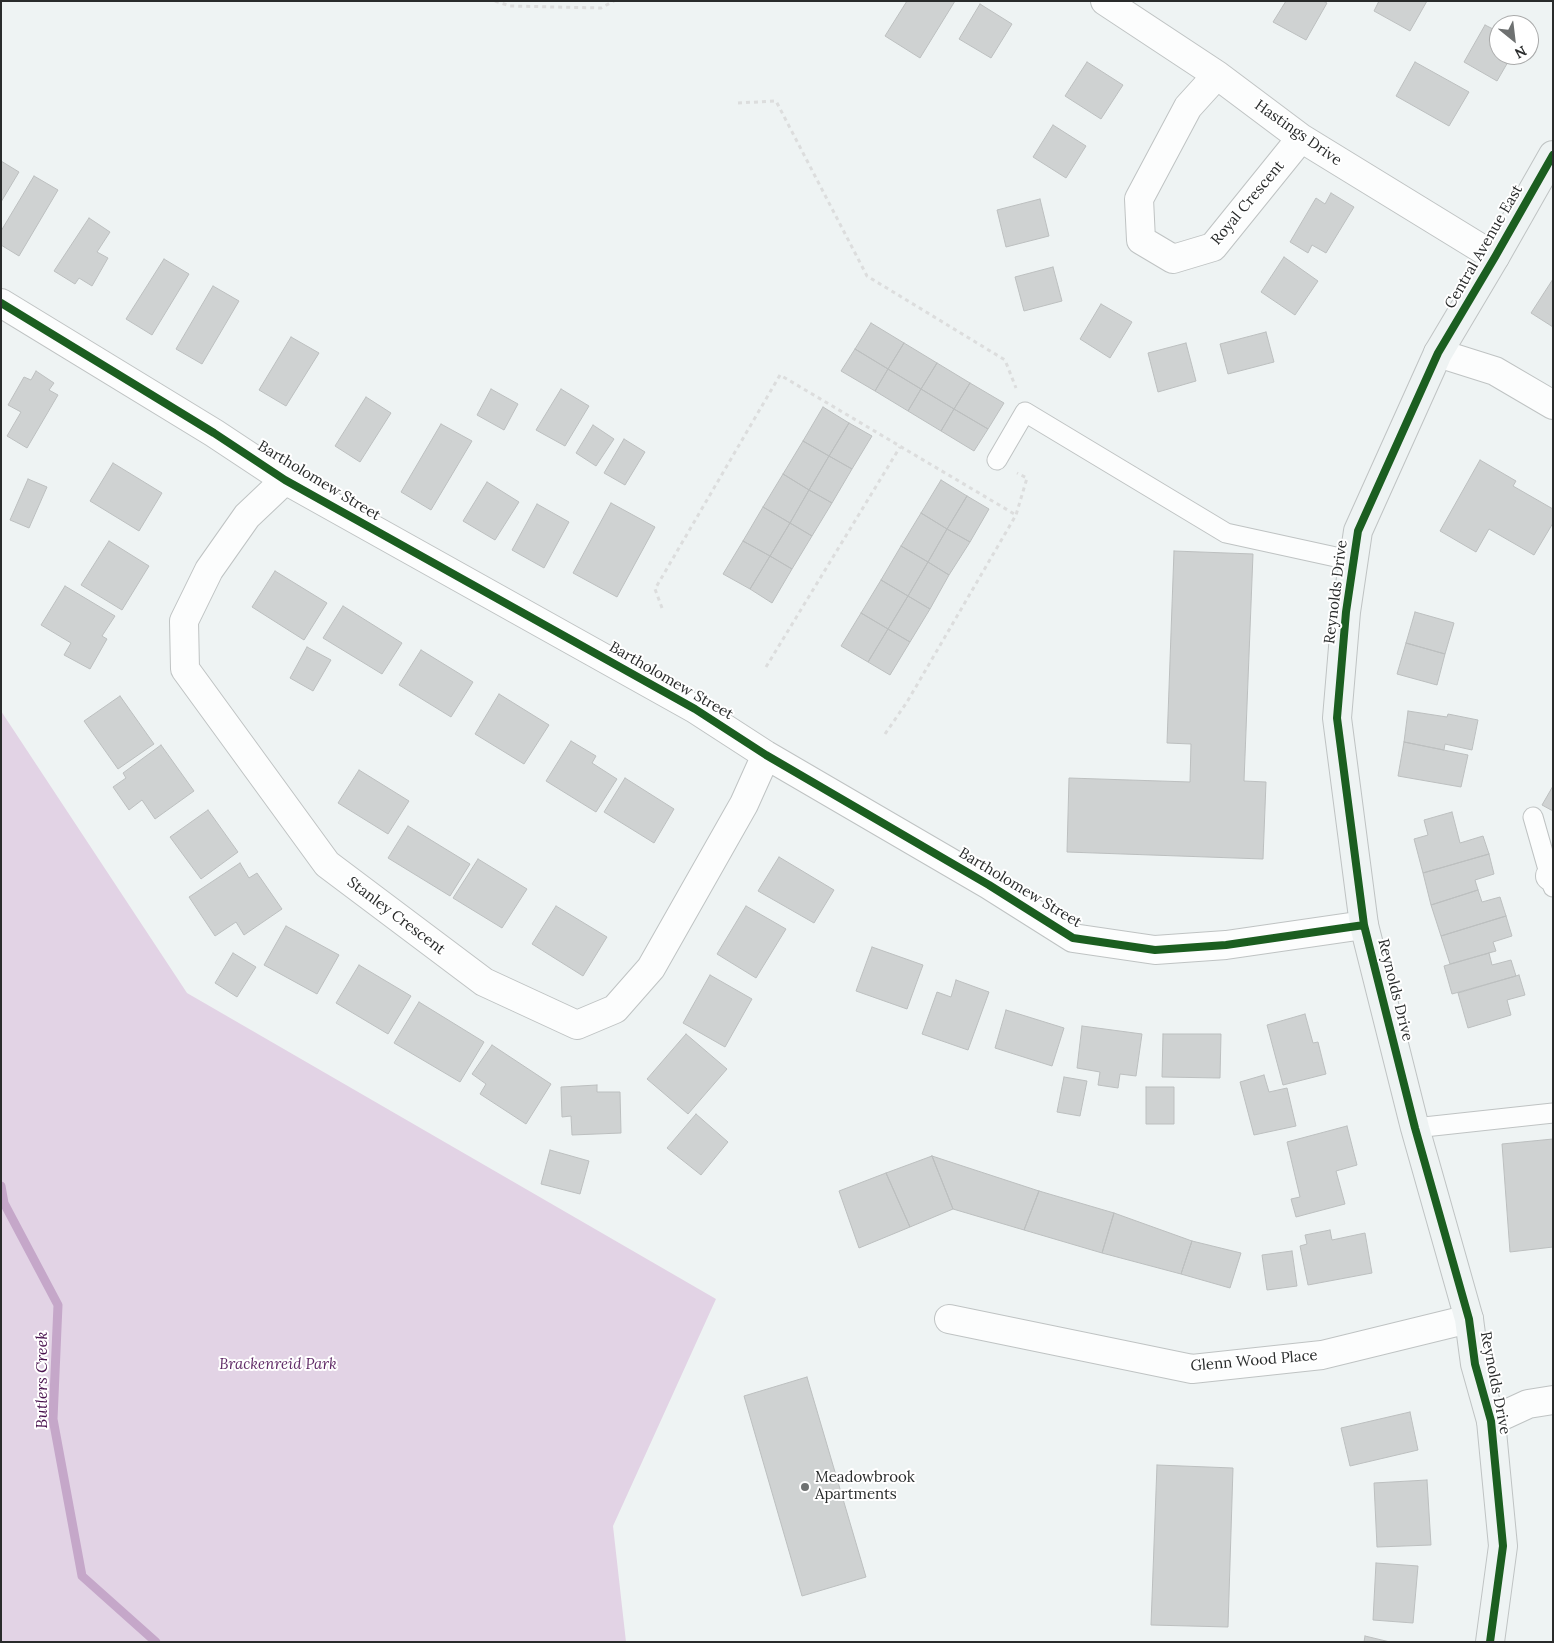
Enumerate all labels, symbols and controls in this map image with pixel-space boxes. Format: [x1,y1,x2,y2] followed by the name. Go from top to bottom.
[1489,15,1539,65] north arrow
[1512,42,1530,63] text: N
[1251,96,1345,170] street label: Hastings Drive
[1208,157,1288,249] street label: Royal Crescent
[1441,182,1527,312] street label: Central Avenue East
[254,437,384,525] street label: Bartholomew Street
[1321,539,1351,645] street label: Reynolds Drive
[606,638,736,724] street label: Bartholomew Street
[955,844,1085,932] street label: Bartholomew Street
[344,873,448,959] street label: Stanley Crescent
[1374,937,1416,1043] street label: Reynolds Drive
[1476,1330,1514,1436] street label: Reynolds Drive
[32,1331,52,1429] water label: Butlers Creek
[1190,1346,1318,1376] street label: Glenn Wood Place
[219,1356,337,1374] park label: Brackenreid Park
[815,1469,915,1504] place label: Meadowbrook Apartments
[799,1481,811,1493] marker: Meadowbrook Apartments

